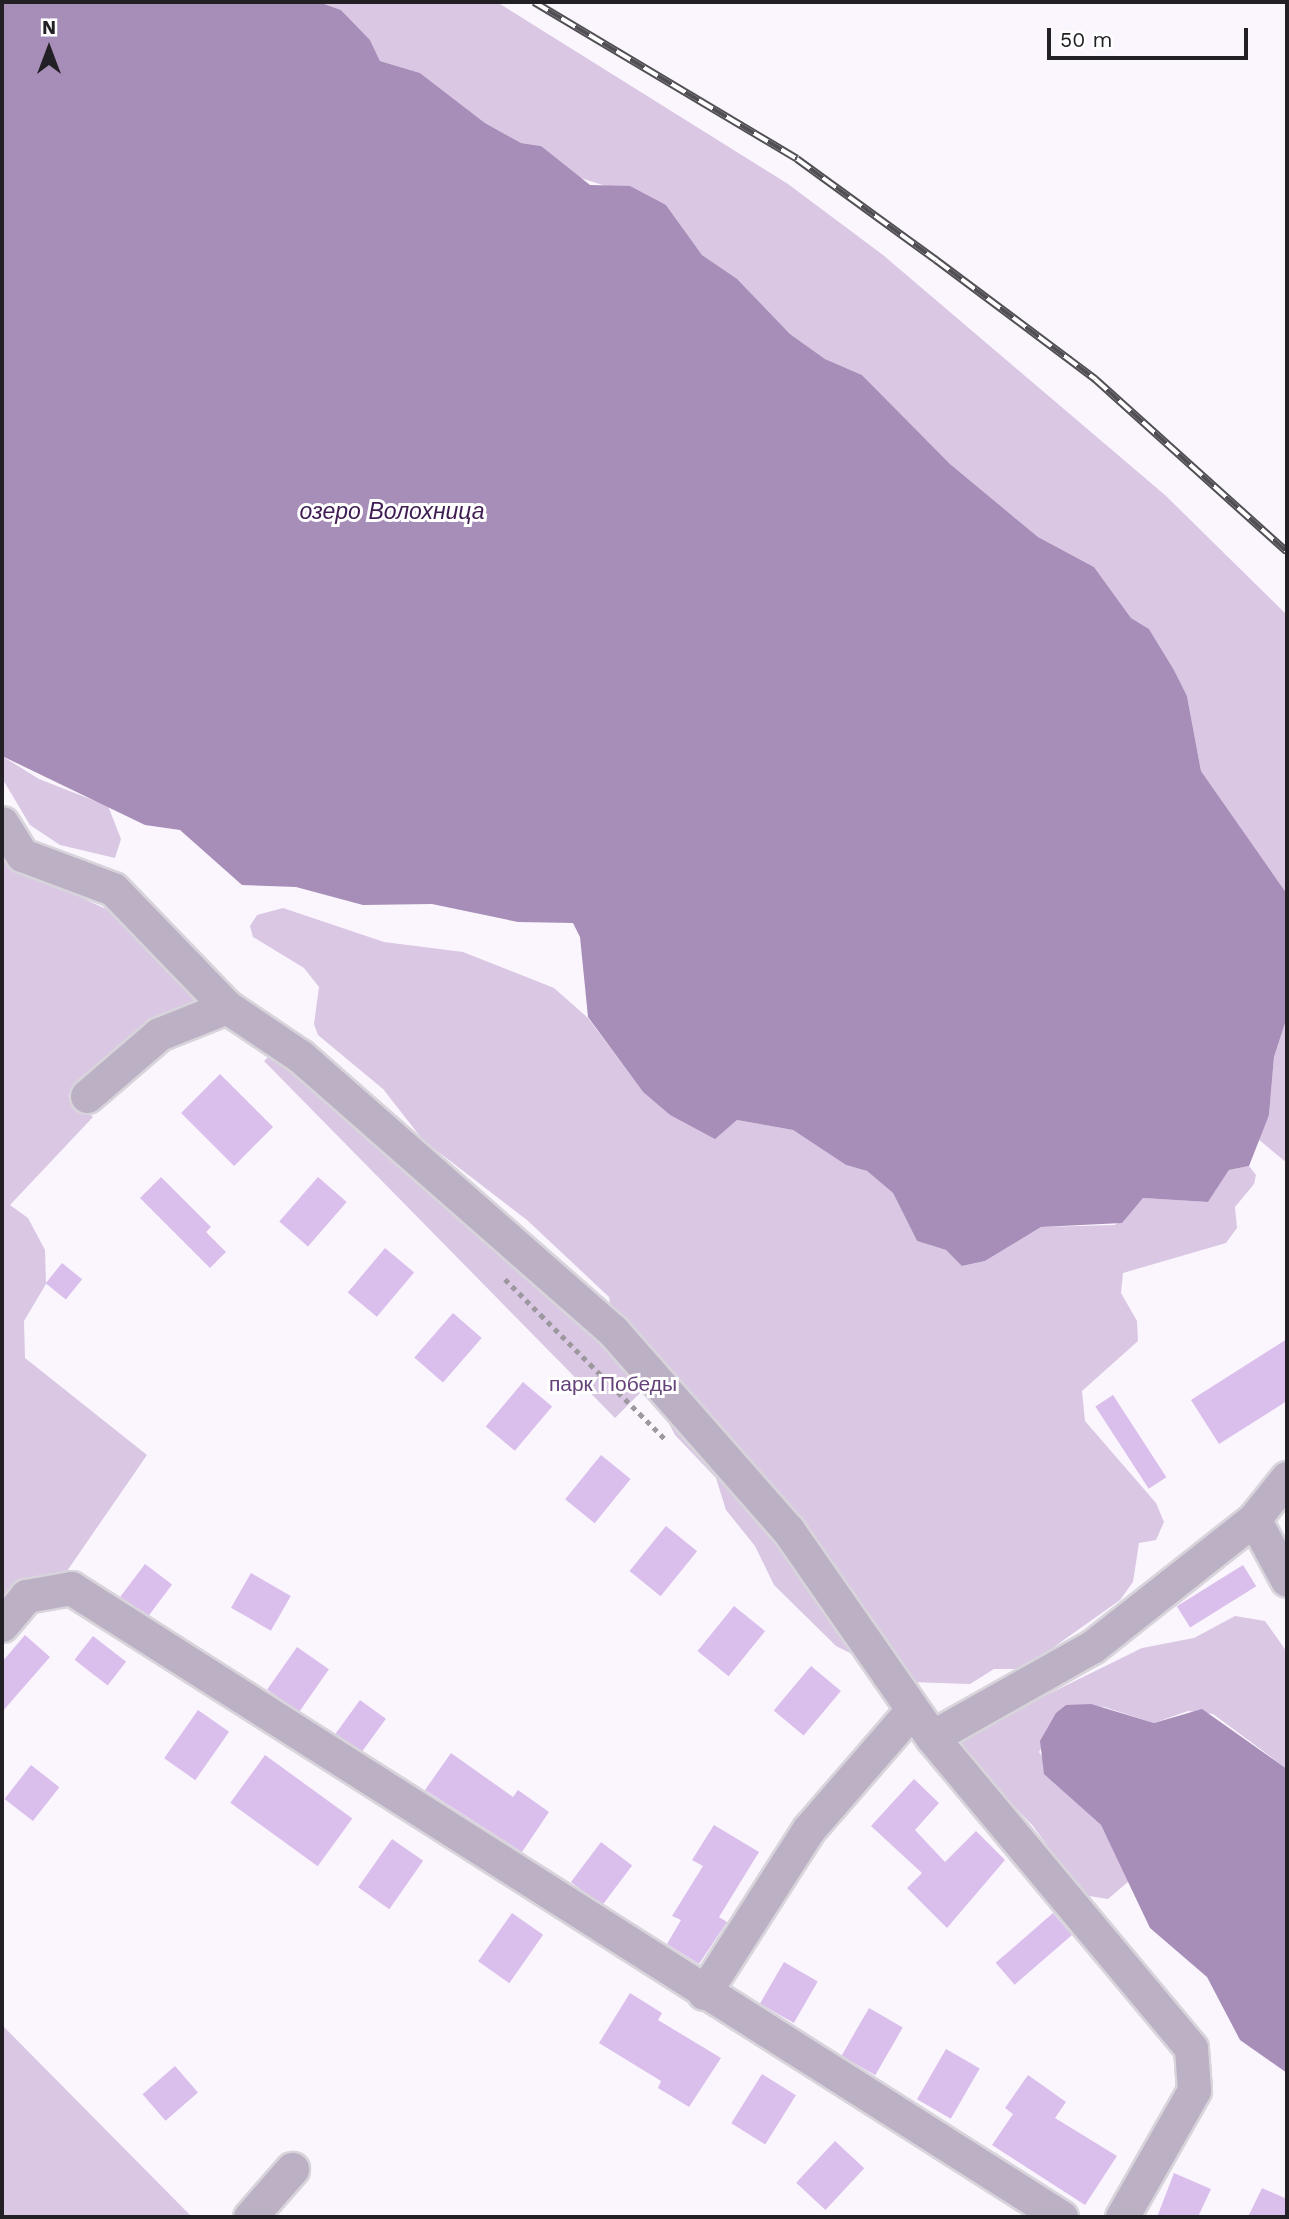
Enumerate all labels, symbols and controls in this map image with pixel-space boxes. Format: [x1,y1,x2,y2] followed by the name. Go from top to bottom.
[14,14,84,84] north arrow
[1051,14,1252,58] scale bar
[42,16,56,39] text: N
[1060,27,1112,52] text: 50 m
[299,498,485,526] water label: озеро Волохница
[549,1371,677,1397] park label: парк Победы

